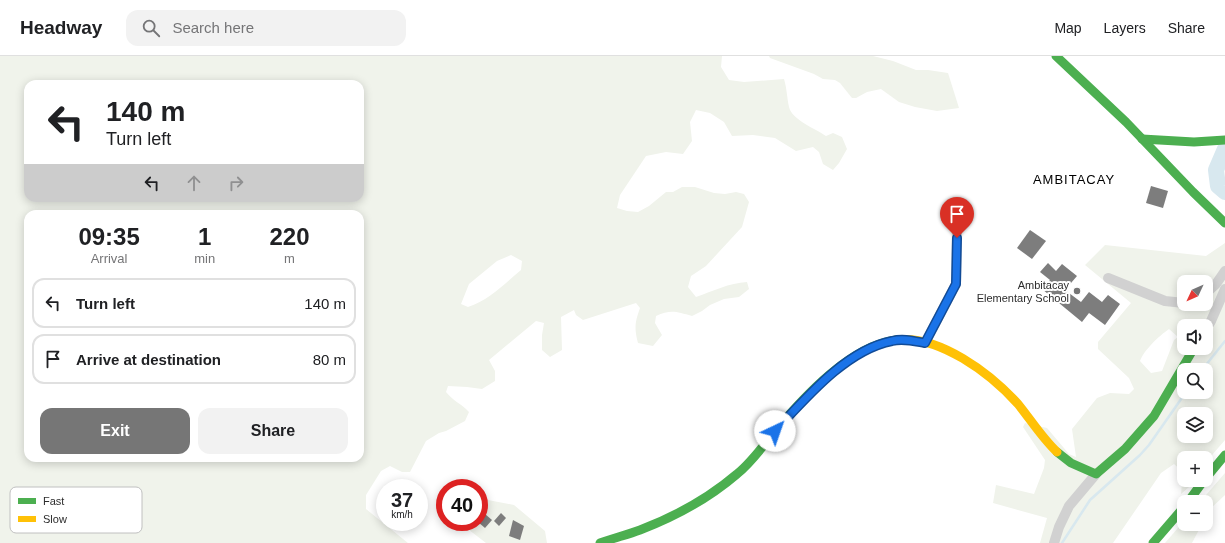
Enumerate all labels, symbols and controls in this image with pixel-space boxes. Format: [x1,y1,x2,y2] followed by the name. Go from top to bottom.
[126,10,406,46] search box
[20,17,102,38] text: Headway
[140,17,162,39] icon: search
[172,19,254,36] text: Search here
[1054,20,1082,36] text: Map
[1104,20,1146,36] text: Layers
[1168,20,1205,36] text: Share
[40,96,92,148] icon: left
[106,96,185,127] text: 140 m
[106,129,171,149] text: Turn left
[141,172,163,194] icon: left
[183,172,205,194] icon: ahead
[225,172,247,194] icon: right
[1033,172,1115,187] district label: AMBITACAY
[940,197,974,238] pin
[946,203,968,225] icon: arrive
[78,223,140,250] text: 09:35
[198,223,211,250] text: 1
[270,223,310,250] text: 220
[91,251,128,266] text: Arrival
[194,251,215,266] text: min
[284,251,295,266] text: m
[1177,275,1213,311] north arrow
[1177,275,1213,531] map controls
[977,279,1069,304] place label: Ambitacay Elementary School
[1072,286,1082,296] marker: Ambitacay Elementary School
[42,292,64,314] icon: left
[76,295,135,312] text: Turn left
[304,295,346,312] text: 140 m
[1177,319,1213,355] button: sound
[42,348,64,370] icon: arrive
[76,351,221,368] text: Arrive at destination
[313,351,346,368] text: 80 m
[1177,363,1213,399] button: search
[1177,407,1213,443] button: layers
[40,408,190,454] button: Exit
[198,408,348,454] button: Share
[754,410,796,452] position arrow
[1177,451,1213,487] button: +
[436,479,488,531] speed limit sign: 40
[10,487,142,533] legend
[391,489,413,511] text: 37
[43,495,64,507] text: Fast
[1177,495,1213,531] button: −
[391,509,413,520] text: km/h
[43,513,67,525] text: Slow

